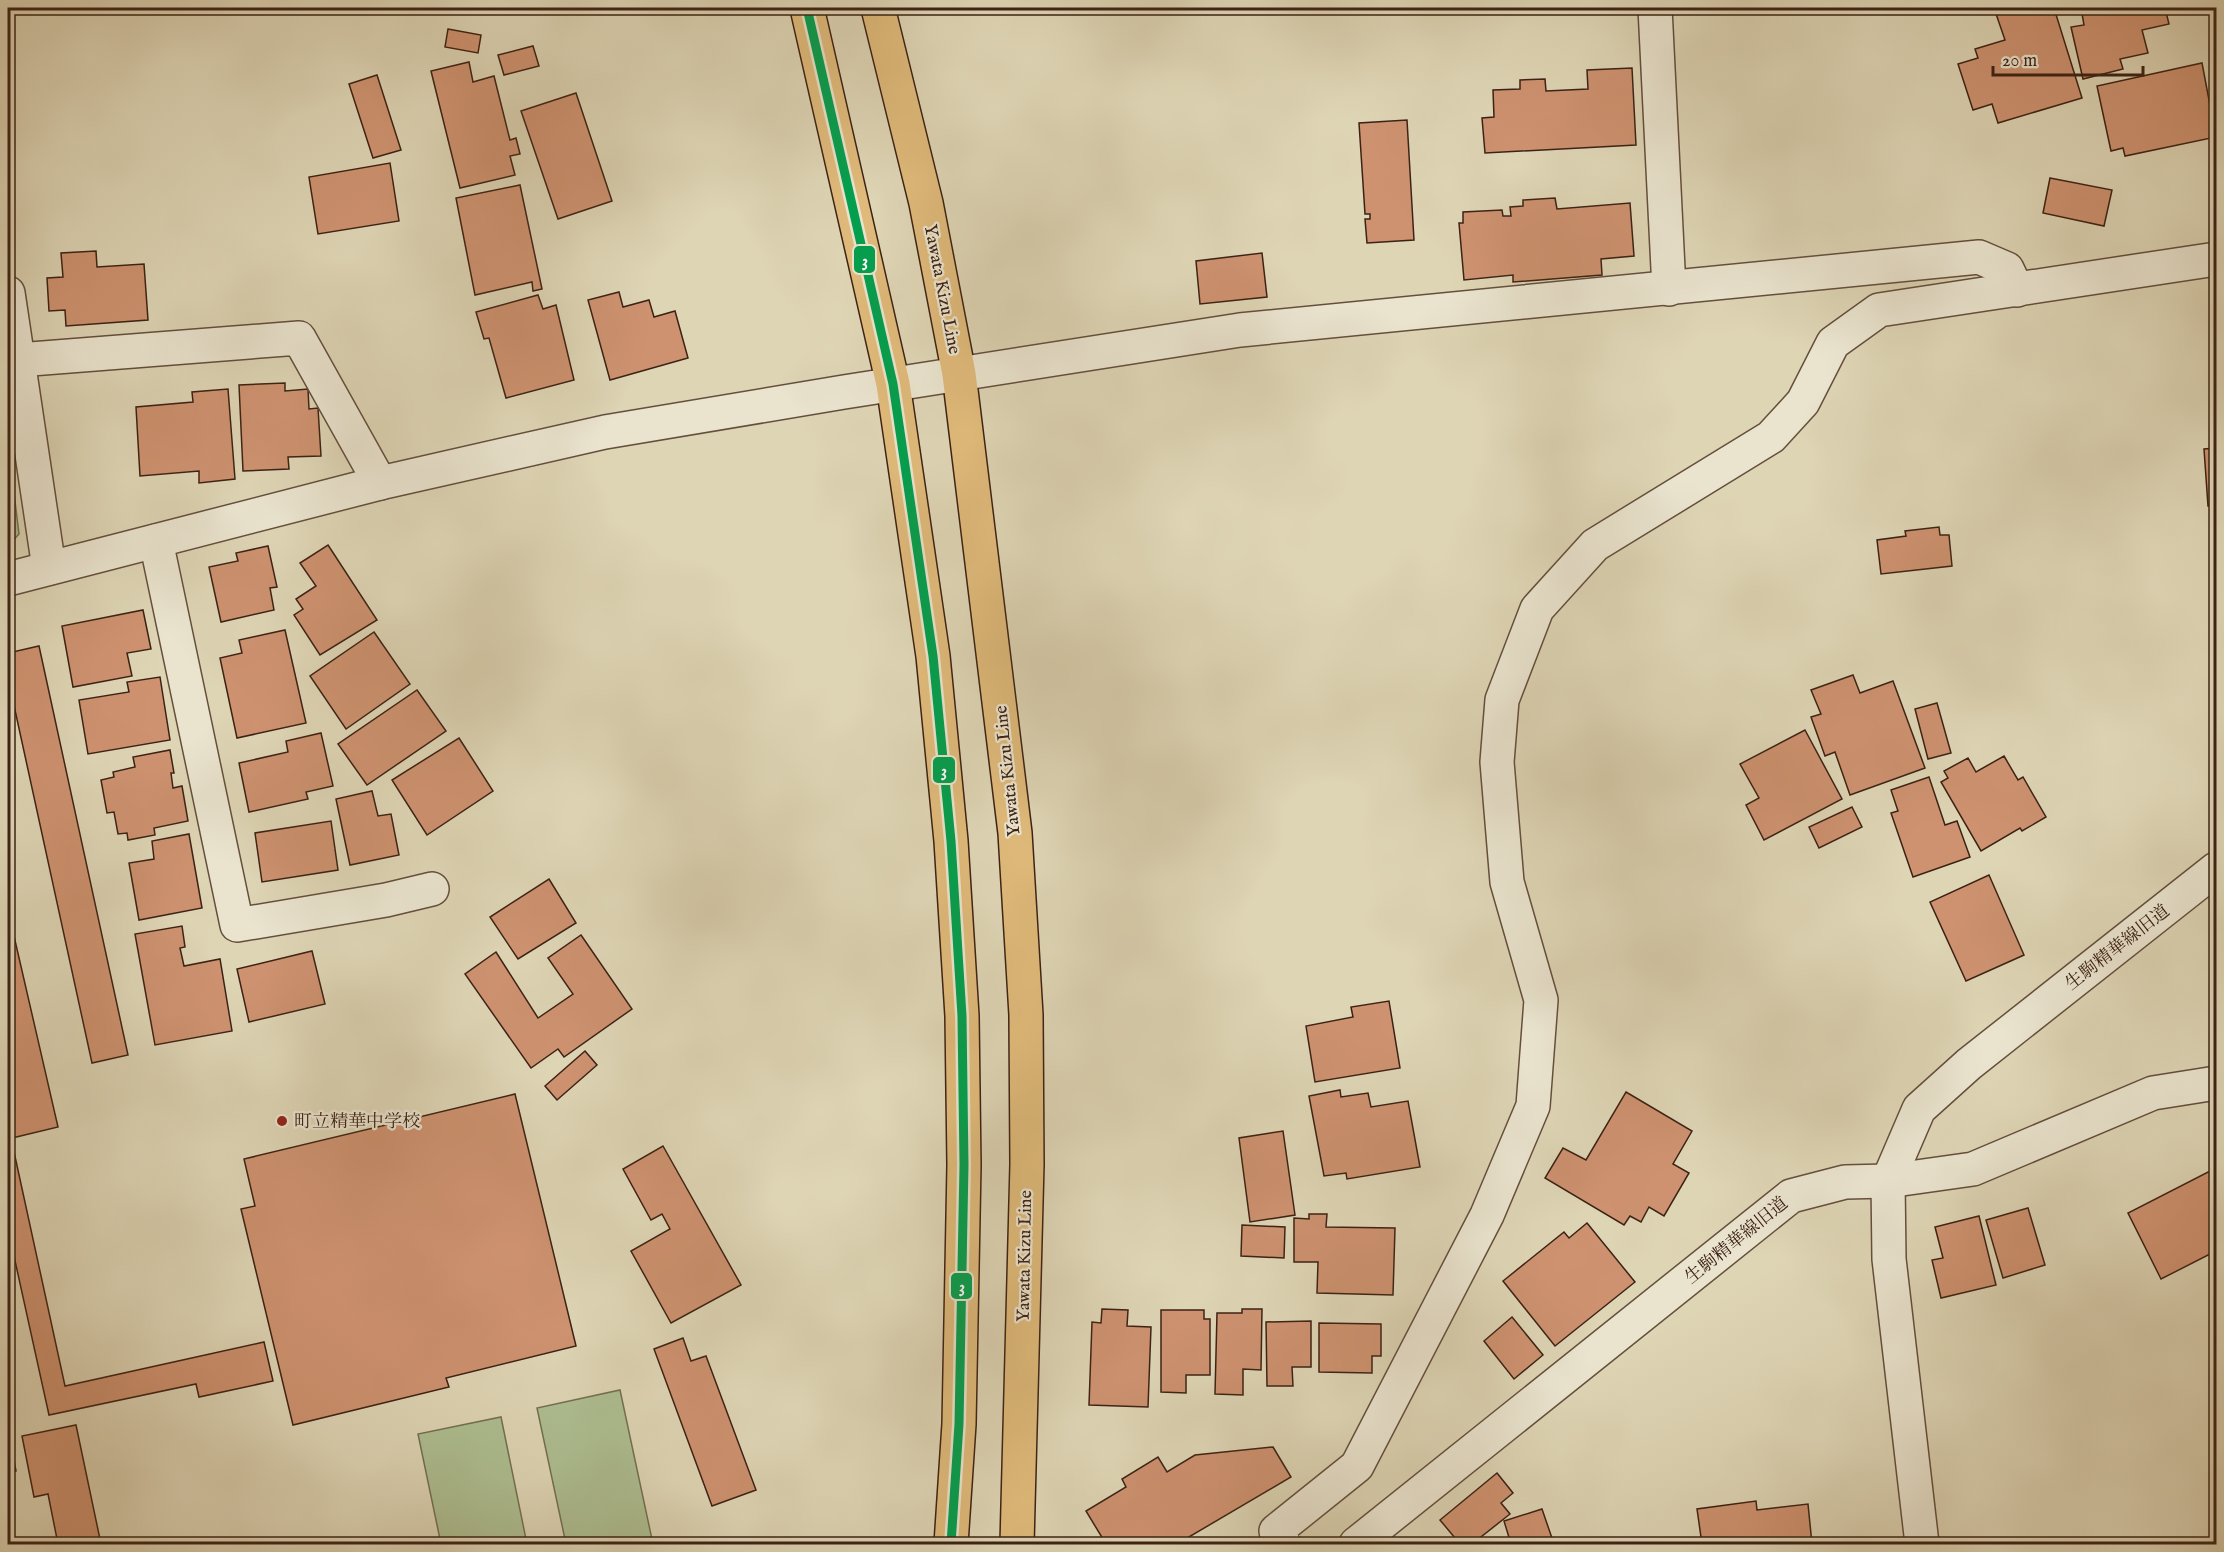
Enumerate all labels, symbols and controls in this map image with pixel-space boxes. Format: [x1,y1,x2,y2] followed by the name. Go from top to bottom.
[1993,39,2143,77] scale bar
[2002,50,2037,73] text: 20 m
[918,222,965,356] street label: Yawata Kizu Line
[853,245,876,274] line badge: 3
[862,252,868,272] text: 3
[990,704,1027,838] street label: Yawata Kizu Line
[932,756,956,784] line badge: 3
[941,762,947,782] text: 3
[2061,900,2175,996] street label: 生駒精華線旧道
[294,1111,420,1134] place label: 町立精華中学校
[275,1114,289,1128] marker: 町立精華中学校
[1013,1190,1038,1322] street label: Yawata Kizu Line
[1681,1193,1793,1290] street label: 生駒精華線旧道
[950,1272,973,1300] line badge: 3
[959,1278,965,1298] text: 3

